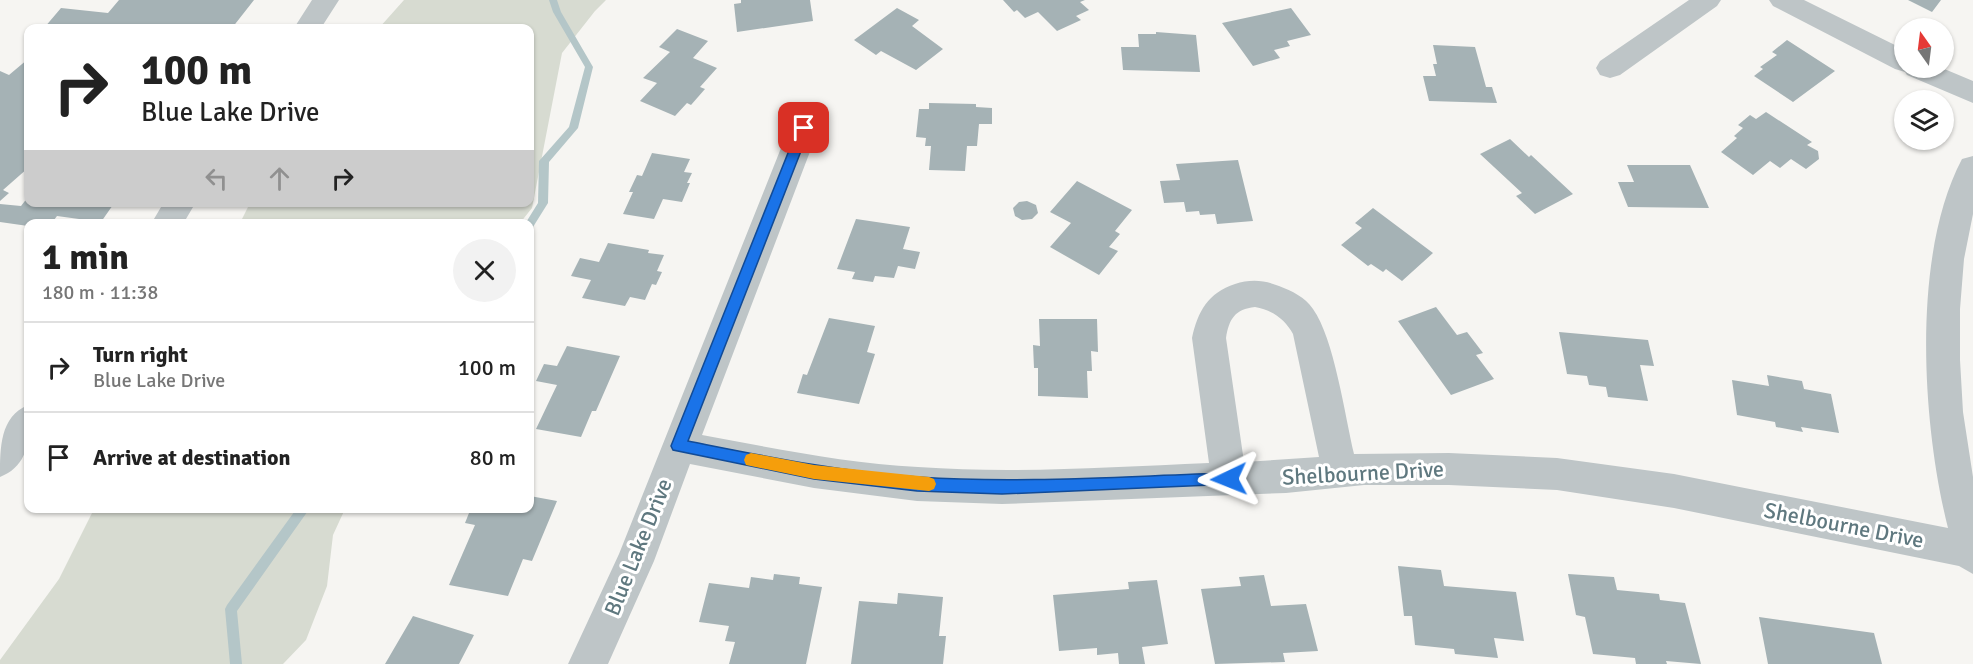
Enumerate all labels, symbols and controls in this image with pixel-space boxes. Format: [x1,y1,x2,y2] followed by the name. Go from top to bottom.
[1894,18,1954,78] north arrow
[1894,18,1954,150] map controls
[141,45,252,96] text: 100 m
[42,48,120,126] icon: right
[1894,90,1954,150] button: layers
[141,96,319,129] text: Blue Lake Drive
[778,102,829,153] pin
[787,111,820,144] icon: arrive
[200,162,233,195] icon: left
[263,162,296,195] icon: ahead
[326,162,359,195] icon: right
[42,235,129,280] text: 1 min
[453,239,516,302] button: close
[42,280,158,305] text: 180 m · 11:38
[93,341,188,368] text: Turn right
[42,351,75,384] icon: right
[458,354,516,381] text: 100 m
[93,368,225,393] text: Blue Lake Drive
[42,441,75,474] icon: arrive
[93,444,290,471] text: Arrive at destination
[470,444,516,471] text: 80 m
[1197,447,1261,511] position arrow
[1281,455,1445,491] street label: Shelbourne Drive
[598,475,678,619] street label: Blue Lake Drive
[1762,496,1926,554] street label: Shelbourne Drive

